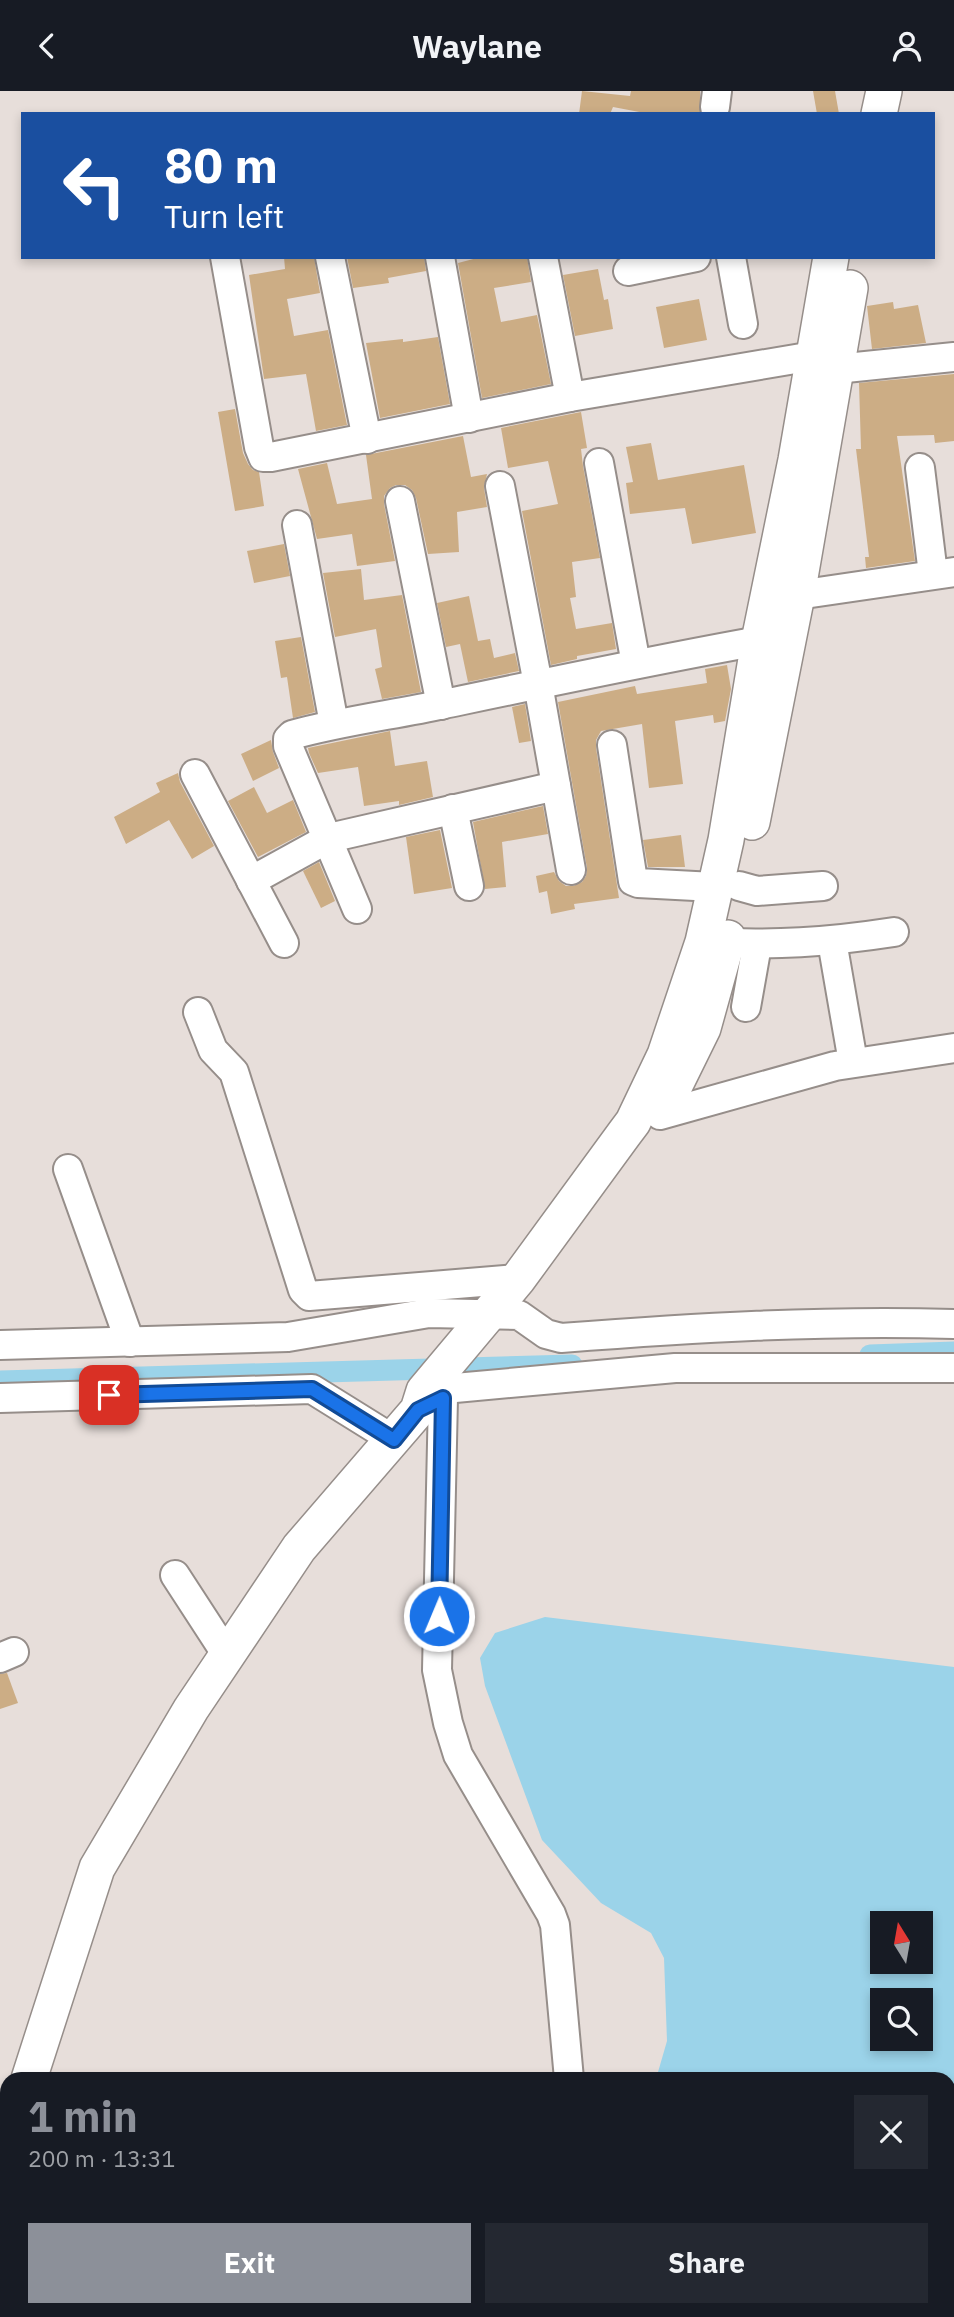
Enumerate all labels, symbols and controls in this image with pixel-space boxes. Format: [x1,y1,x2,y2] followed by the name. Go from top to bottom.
[412,25,542,67] text: Waylane
[28,27,66,65] icon: back
[888,27,926,65] icon: person
[164,133,278,196] text: 80 m
[49,140,140,231] icon: left
[164,195,284,237] text: Turn left
[79,1365,139,1425] pin
[90,1376,128,1414] icon: arrive
[402,1579,476,1653] position arrow
[870,1911,933,1974] north arrow
[870,1911,933,2051] map controls
[870,1988,933,2051] button: search
[28,2089,138,2144] text: 1 min
[854,2095,928,2169] button: close
[28,2143,175,2173] text: 200 m · 13:31
[28,2223,471,2303] button: Exit
[485,2223,928,2303] button: Share

